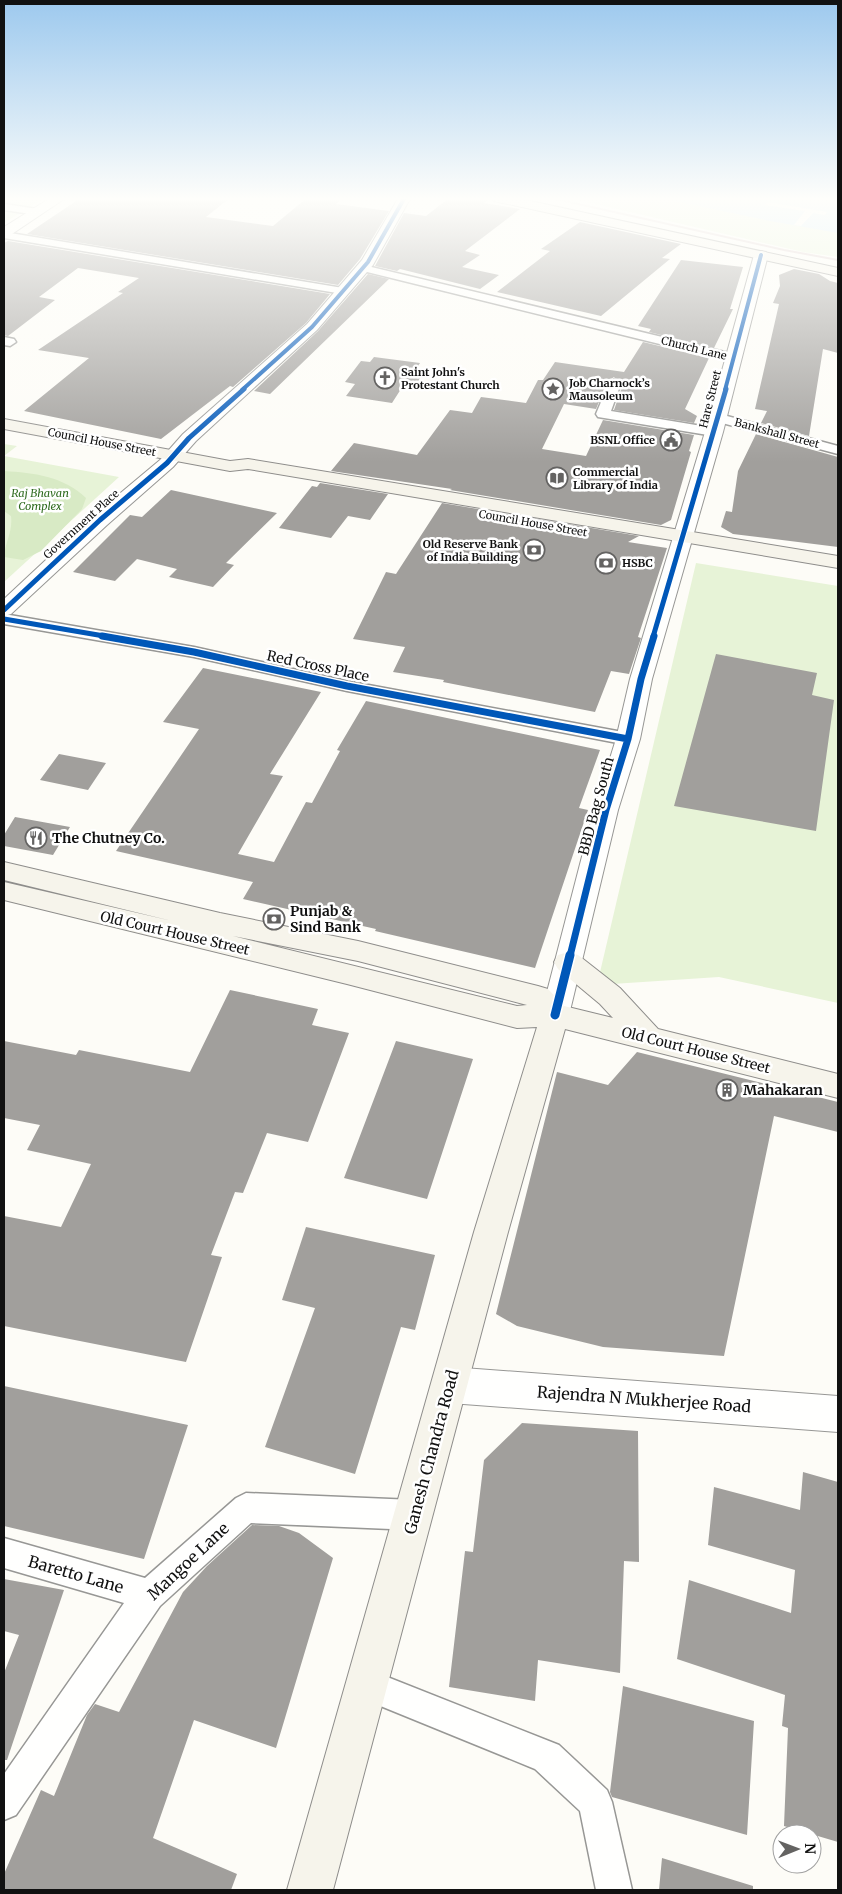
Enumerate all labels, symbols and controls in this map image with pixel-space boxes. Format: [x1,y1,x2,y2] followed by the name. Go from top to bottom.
[660,333,728,363] street label: Church Lane
[401,365,500,392] place label: Saint John's Protestant Church
[373,366,397,390] church icon: Saint John's Protestant Church
[696,368,724,429] street label: Hare Street
[568,376,650,403] place label: Job Charnock’s Mausoleum
[541,377,565,401] place icon: Job Charnock’s Mausoleum
[733,415,822,451] street label: Bankshall Street
[47,425,158,459] street label: Council House Street
[659,428,683,452] public building icon: BSNL Office
[590,433,655,447] place label: BSNL Office
[573,465,658,492] place label: Commercial Library of India
[545,466,569,490] library icon: Commercial Library of India
[11,486,69,513] park label: Raj Bhavan Complex
[40,486,122,562] street label: Government Place
[478,507,589,540] street label: Council House Street
[423,537,519,564] place label: Old Reserve Bank of India Building
[522,538,546,562] bank icon: Old Reserve Bank of India Building
[594,551,618,575] bank icon: HSBC
[622,556,653,570] place label: HSBC
[265,646,371,686] street label: Red Cross Place
[574,755,618,857] street label: BBD Bag South
[24,826,48,850] restaurant icon: The Chutney Co.
[52,829,165,847] place label: The Chutney Co.
[290,902,362,936] place label: Punjab & Sind Bank
[99,907,252,959] street label: Old Court House Street
[262,907,286,931] bank icon: Punjab & Sind Bank
[620,1023,773,1077] street label: Old Court House Street
[715,1078,739,1102] building icon: Mahakaran
[743,1081,823,1099] place label: Mahakaran
[399,1367,463,1536] street label: Ganesh Chandra Road
[536,1382,752,1416] street label: Rajendra N Mukherjee Road
[143,1518,233,1604] street label: Mangoe Lane
[26,1551,126,1597] street label: Baretto Lane
[772,1824,822,1874] north arrow
[801,1843,819,1854] text: N

